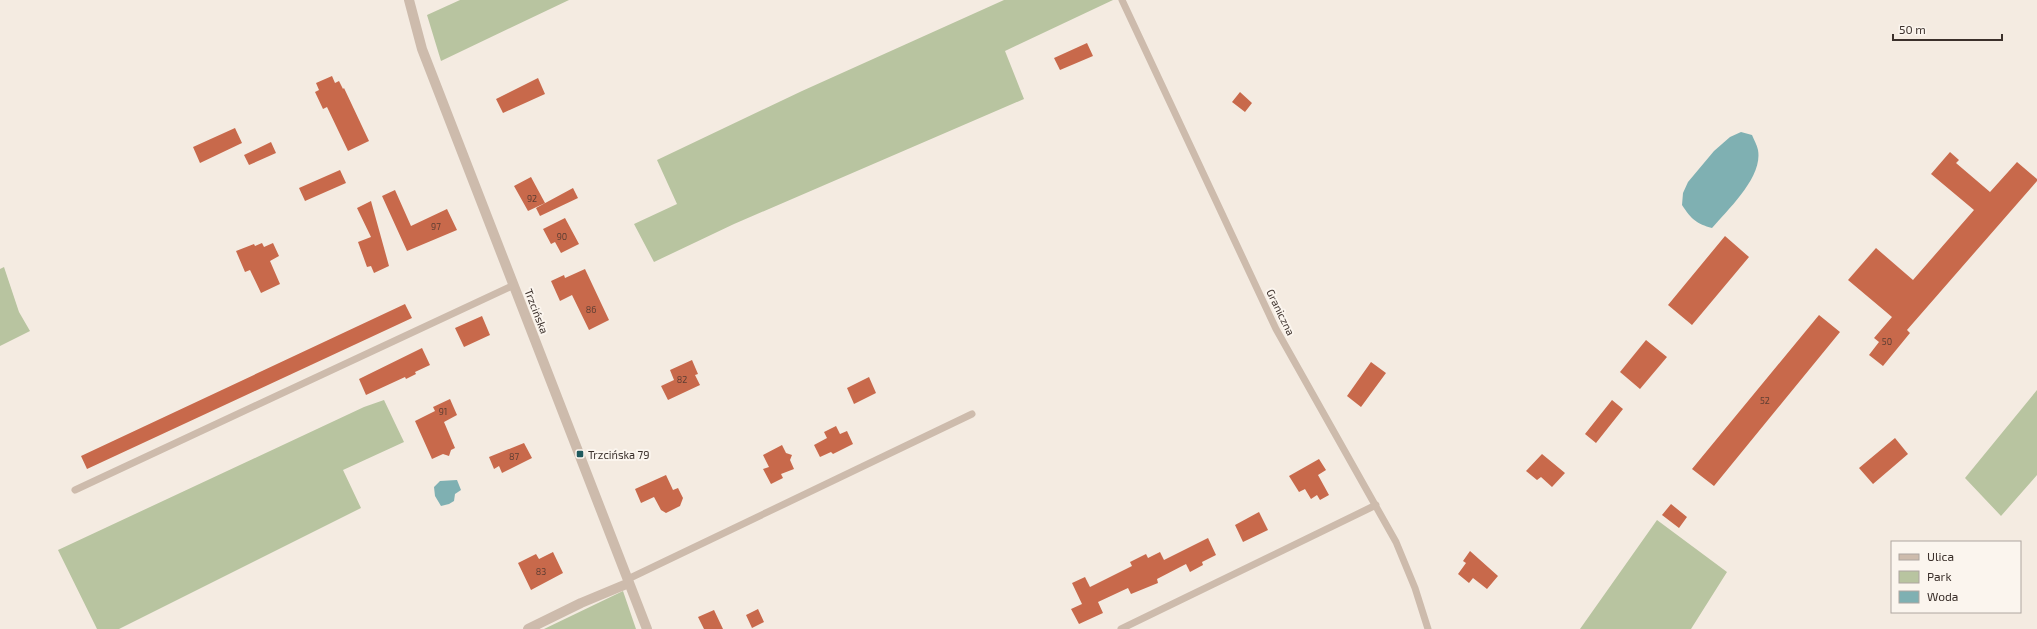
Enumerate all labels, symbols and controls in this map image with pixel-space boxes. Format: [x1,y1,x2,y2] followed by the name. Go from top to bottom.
[1893,16,2002,42] scale bar
[1899,22,1926,36] text: 50 m
[527,193,537,204] house number: 92
[431,221,441,232] house number: 97
[557,231,567,242] house number: 90
[522,287,552,335] street label: Trzcińska
[1264,287,1298,337] street label: Graniczna
[586,304,596,315] house number: 86
[1882,336,1892,347] house number: 50
[677,374,687,385] house number: 82
[1760,395,1770,406] house number: 52
[439,406,447,417] house number: 91
[588,448,649,461] place label: Trzcińska 79
[575,449,585,459] marker: Trzcińska 79
[509,451,519,462] house number: 87
[1891,541,2021,613] legend
[1927,549,1954,563] text: Ulica
[536,566,546,577] house number: 83
[1927,569,1952,583] text: Park
[1927,589,1958,603] text: Woda

